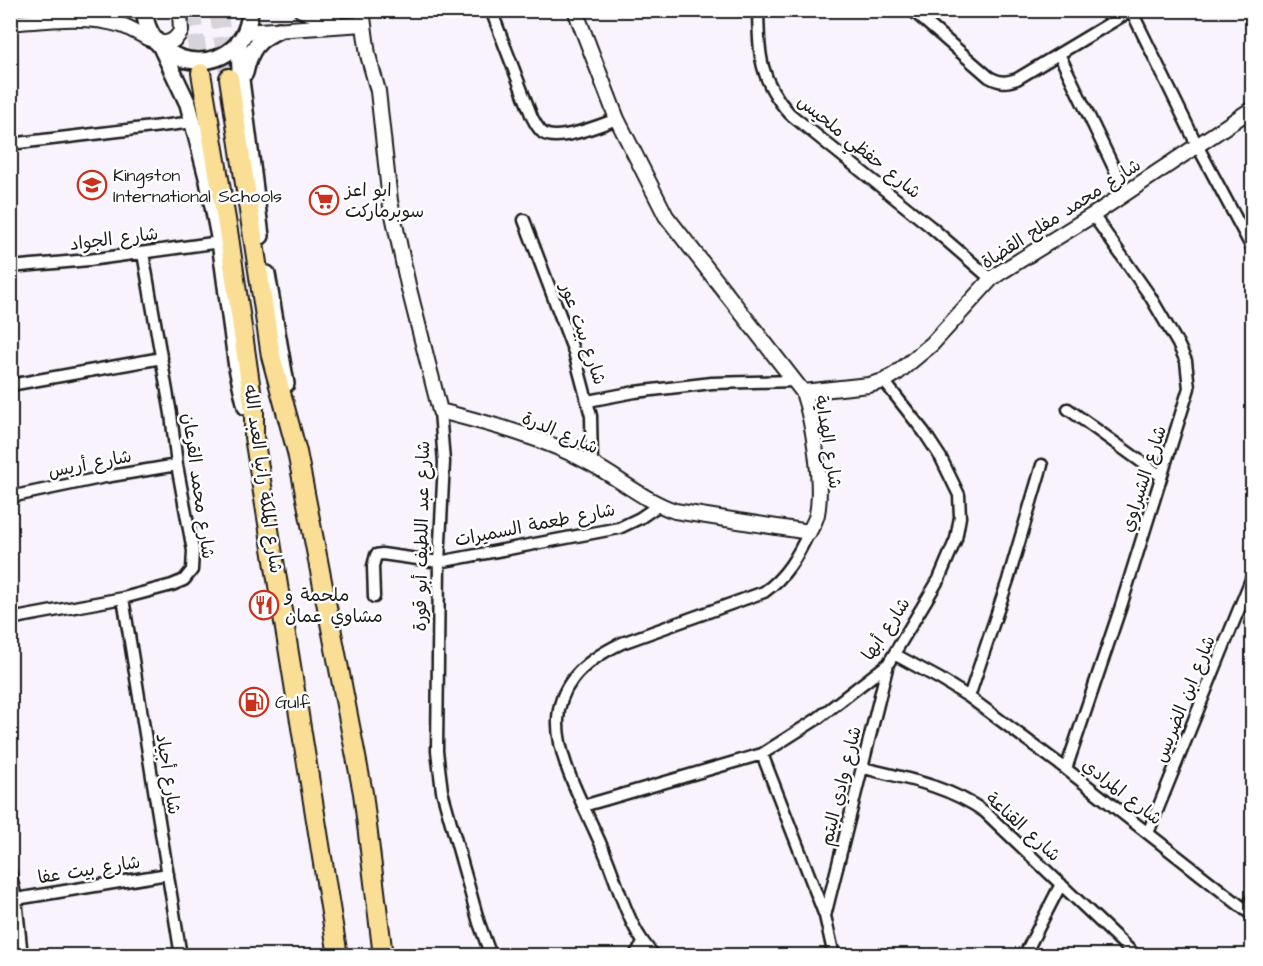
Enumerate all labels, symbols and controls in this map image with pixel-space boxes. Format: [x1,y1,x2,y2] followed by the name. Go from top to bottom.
[790,89,926,207] street label: شارع حفظي ملحيس
[976,153,1146,275] street label: شارع محمد مفلح القضاة
[113,163,282,209] place label: Kingston International Schools
[76,169,108,201] school or university icon: Kingston International Schools
[343,178,424,224] place label: ابو اعز سوبرماركت
[308,184,340,216] supermarket icon: ابو اعز سوبرماركت
[68,221,160,257] street label: شارع الجواد
[553,278,612,388] street label: شارع بيت عور
[237,383,289,575] street label: شارع الملكة رانيا العبد الله
[808,393,848,491] street label: شارع الهداية
[518,406,602,460] street label: شارع الدرة
[175,412,221,560] street label: شارع محمد القرعان
[1115,422,1173,536] street label: شارع الشبراوي
[408,440,436,632] street label: شارع عبد اللطيف أبو قورة
[46,444,134,484] street label: شارع أريس
[453,497,617,553] street label: شارع طعمة السميرات
[283,583,383,629] place label: ملحمة و مشاوي عمان
[248,589,280,621] restaurant icon: ملحمة و مشاوي عمان
[856,593,916,665] street label: شارع أبها
[1148,632,1222,766] street label: شارع ابن الضريس
[238,686,270,718] fuel station icon: Gulf
[275,690,310,715] place label: Gulf
[814,724,869,849] street label: شارع وادي اليتم
[149,732,187,816] street label: شارع أجياد
[1077,753,1167,831] street label: شارع المرادي
[980,787,1066,867] street label: شارع القناعة
[36,850,142,890] street label: شارع بيت عفا

